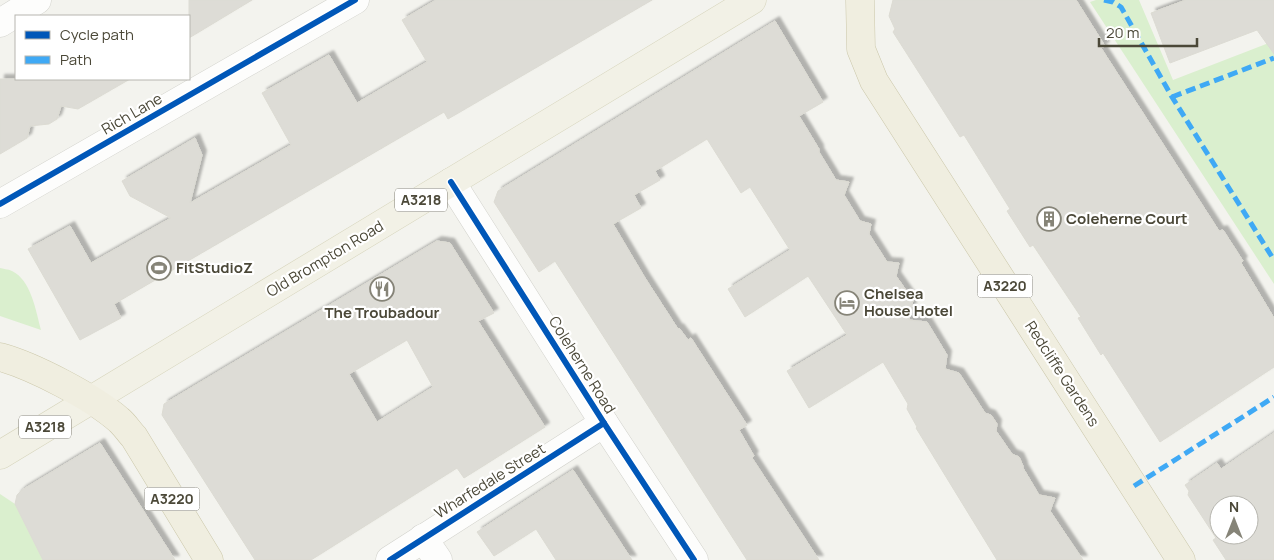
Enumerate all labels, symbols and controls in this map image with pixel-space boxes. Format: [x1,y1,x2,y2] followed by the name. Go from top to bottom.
[15,15,190,80] legend
[1099,15,1196,47] scale bar
[1106,22,1139,43] text: 20 m
[60,24,134,45] text: Cycle path
[60,49,92,70] text: Path
[98,88,166,139] street label: Rich Lane
[395,188,447,212] road number: A3218
[1036,206,1062,232] building icon: Coleherne Court
[1066,208,1187,229] place label: Coleherne Court
[262,215,387,302] street label: Old Brompton Road
[146,255,172,281] sports icon: FitStudioZ
[176,257,253,278] place label: FitStudioZ
[978,274,1032,298] road number: A3220
[369,276,395,302] restaurant icon: The Troubadour
[864,283,953,321] place label: Chelsea House Hotel
[834,290,860,316] hotel icon: Chelsea House Hotel
[324,302,440,323] place label: The Troubadour
[544,312,621,417] street label: Coleherne Road
[1020,317,1105,431] street label: Redcliffe Gardens
[19,416,71,438] road number: A3218
[430,438,549,523] street label: Wharfedale Street
[144,488,200,510] road number: A3220
[1209,495,1259,545] north arrow
[1229,497,1239,516] text: N

